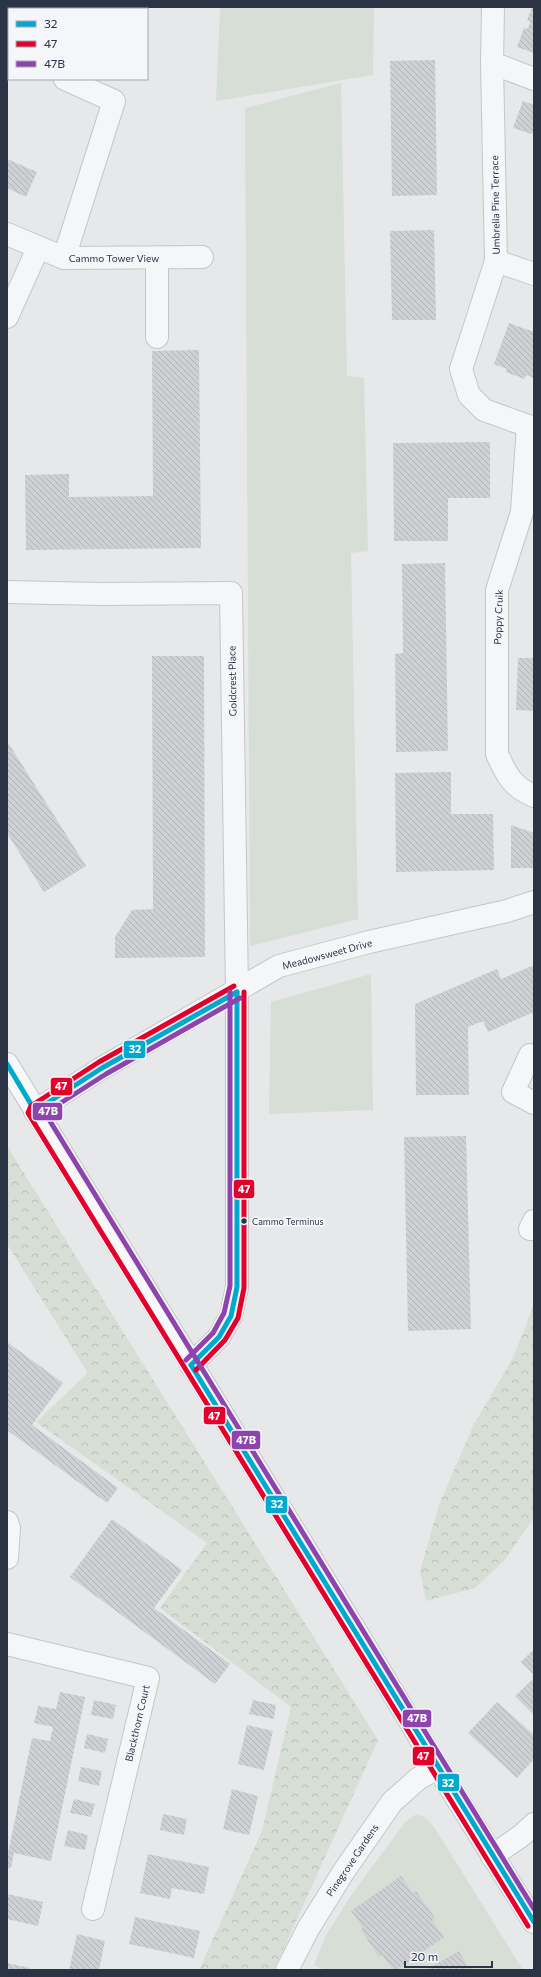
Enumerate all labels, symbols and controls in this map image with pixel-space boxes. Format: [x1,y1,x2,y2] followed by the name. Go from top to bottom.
[8,8,148,80] legend
[44,16,58,30] text: 32
[44,36,57,50] text: 47
[44,56,65,70] text: 47B
[488,155,502,255] street label: Umbrella Pine Terrace
[69,252,159,264] street label: Cammo Tower View
[491,589,505,645] street label: Poppy Cruik
[225,646,239,716] street label: Goldcrest Place
[281,936,373,972] street label: Meadowsweet Drive
[123,1040,146,1059] line badge: 32
[129,1042,141,1055] text: 32
[50,1077,73,1096] line badge: 47
[55,1079,67,1092] text: 47
[32,1102,63,1121] line badge: 47B
[38,1104,58,1117] text: 47B
[233,1179,255,1199] line badge: 47
[238,1182,250,1195] text: 47
[239,1216,249,1226] marker: Cammo Terminus
[252,1216,324,1227] place label: Cammo Terminus
[203,1406,226,1425] line badge: 47
[208,1409,220,1422] text: 47
[231,1430,261,1450] line badge: 47B
[236,1433,256,1446] text: 47B
[265,1495,288,1514] line badge: 32
[271,1497,283,1510] text: 32
[122,1683,152,1763] street label: Blackthorn Court
[402,1709,432,1728] line badge: 47B
[407,1711,427,1724] text: 47B
[412,1746,435,1766] line badge: 47
[417,1749,429,1762] text: 47
[437,1773,460,1792] line badge: 32
[442,1776,454,1789] text: 32
[323,1821,381,1898] street label: Pinegrove Gardens
[405,1943,492,1969] scale bar
[411,1949,438,1963] text: 20 m

